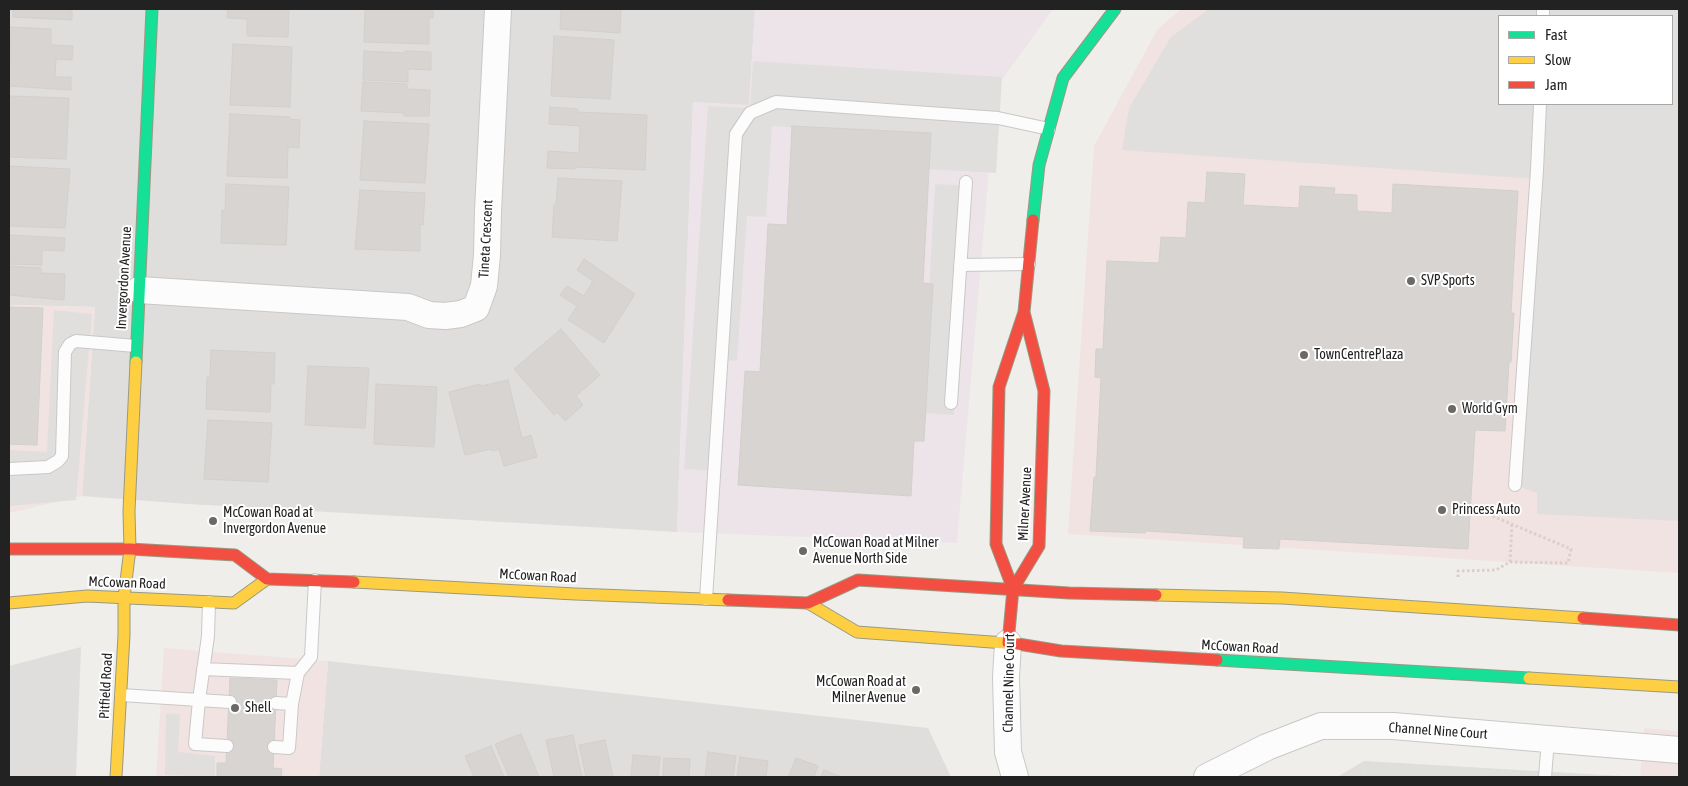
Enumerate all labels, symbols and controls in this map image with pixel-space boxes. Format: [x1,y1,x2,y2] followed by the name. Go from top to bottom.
[1498,15,1673,105] legend
[1545,26,1567,43] text: Fast
[1545,51,1571,68] text: Slow
[1545,76,1568,93] text: Jam
[476,199,496,279] street label: Tineta Crescent
[113,226,135,330] street label: Invergordon Avenue
[1421,273,1475,289] place label: SVP Sports
[1405,275,1417,287] marker: SVP Sports
[1314,347,1403,363] place label: TownCentrePlaza
[1298,349,1310,361] marker: TownCentrePlaza
[1462,401,1518,417] place label: World Gym
[1446,403,1458,415] marker: World Gym
[1015,466,1035,542] street label: Milner Avenue
[1452,502,1520,518] place label: Princess Auto
[1436,504,1448,516] marker: Princess Auto
[223,505,326,538] place label: McCowan Road at Invergordon Avenue
[207,515,219,527] marker: McCowan Road at Invergordon Avenue
[813,535,938,568] place label: McCowan Road at Milner Avenue North Side
[797,545,809,557] marker: McCowan Road at Milner Avenue North Side
[499,566,577,586] street label: McCowan Road
[88,573,166,593] street label: McCowan Road
[1000,633,1018,733] street label: Channel Nine Court
[1201,637,1279,657] street label: McCowan Road
[96,653,116,719] street label: Pitfield Road
[816,674,906,706] place label: McCowan Road at Milner Avenue
[910,684,922,696] marker: McCowan Road at Milner Avenue
[245,700,271,716] place label: Shell
[229,702,241,714] marker: Shell
[1388,719,1488,743] street label: Channel Nine Court

